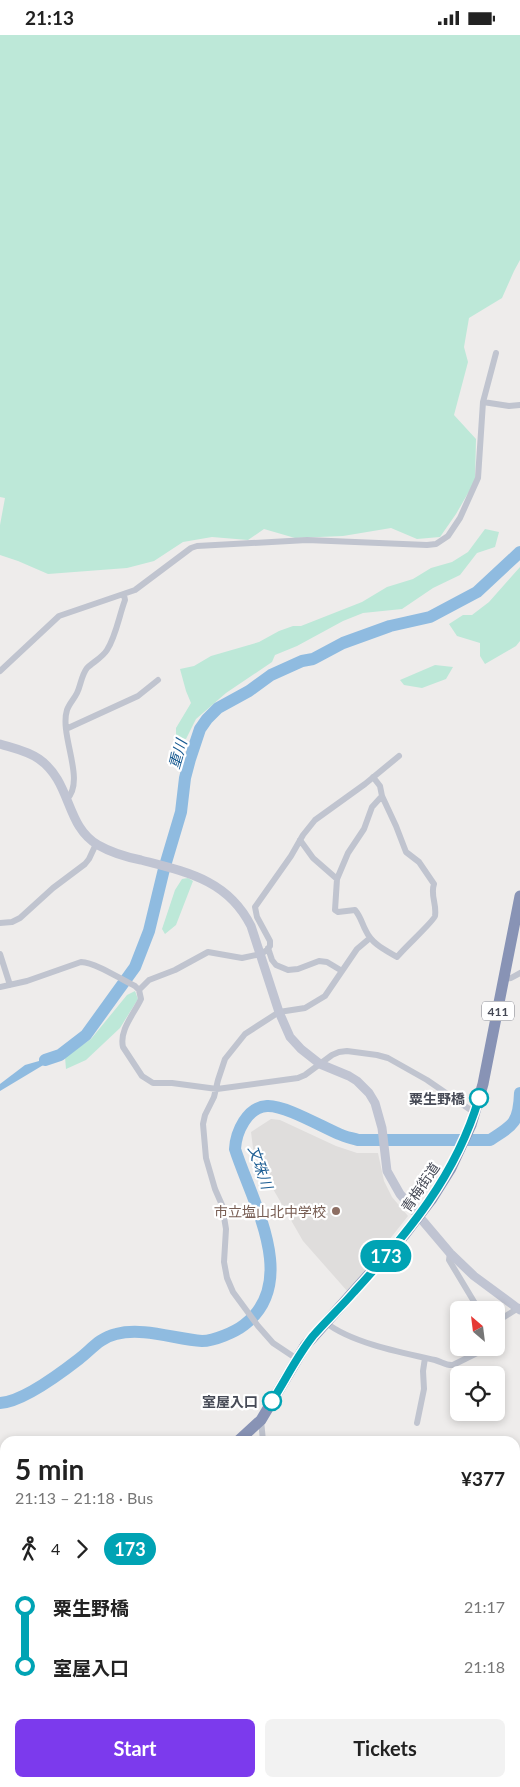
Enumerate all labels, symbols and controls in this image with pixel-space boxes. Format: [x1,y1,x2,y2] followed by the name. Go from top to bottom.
[25,6,74,29] text: 21:13
[164,735,190,771] water label: 重川
[482,1001,514,1021] road number: 411
[469,1088,489,1108] marker: 粟生野橋
[409,1090,465,1107] place label: 粟生野橋
[245,1143,277,1193] water label: 文珠川
[397,1159,443,1215] street label: 青梅街道
[214,1203,326,1220] place label: 市立塩山北中学校
[330,1205,342,1217] marker: 市立塩山北中学校
[357,1240,415,1272] line badge: 173
[370,1245,402,1267] text: 173
[450,1301,505,1356] north arrow
[450,1301,505,1421] map controls
[450,1366,505,1421] button: locate
[262,1391,282,1411] marker: 室屋入口
[202,1393,258,1410] place label: 室屋入口
[15,1452,84,1486] text: 5 min
[461,1467,505,1490] text: ¥377
[15,1488,153,1507] text: 21:13 – 21:18 · Bus
[15,1535,43,1563] icon: walk
[68,1535,96,1563] icon: forward
[114,1538,146,1560] text: 173
[51,1539,60,1558] text: 4
[53,1596,129,1619] text: 粟生野橋
[464,1597,505,1616] text: 21:17
[53,1656,129,1679] text: 室屋入口
[464,1657,505,1676] text: 21:18
[15,1719,255,1777] button: Start
[265,1719,505,1777] button: Tickets

